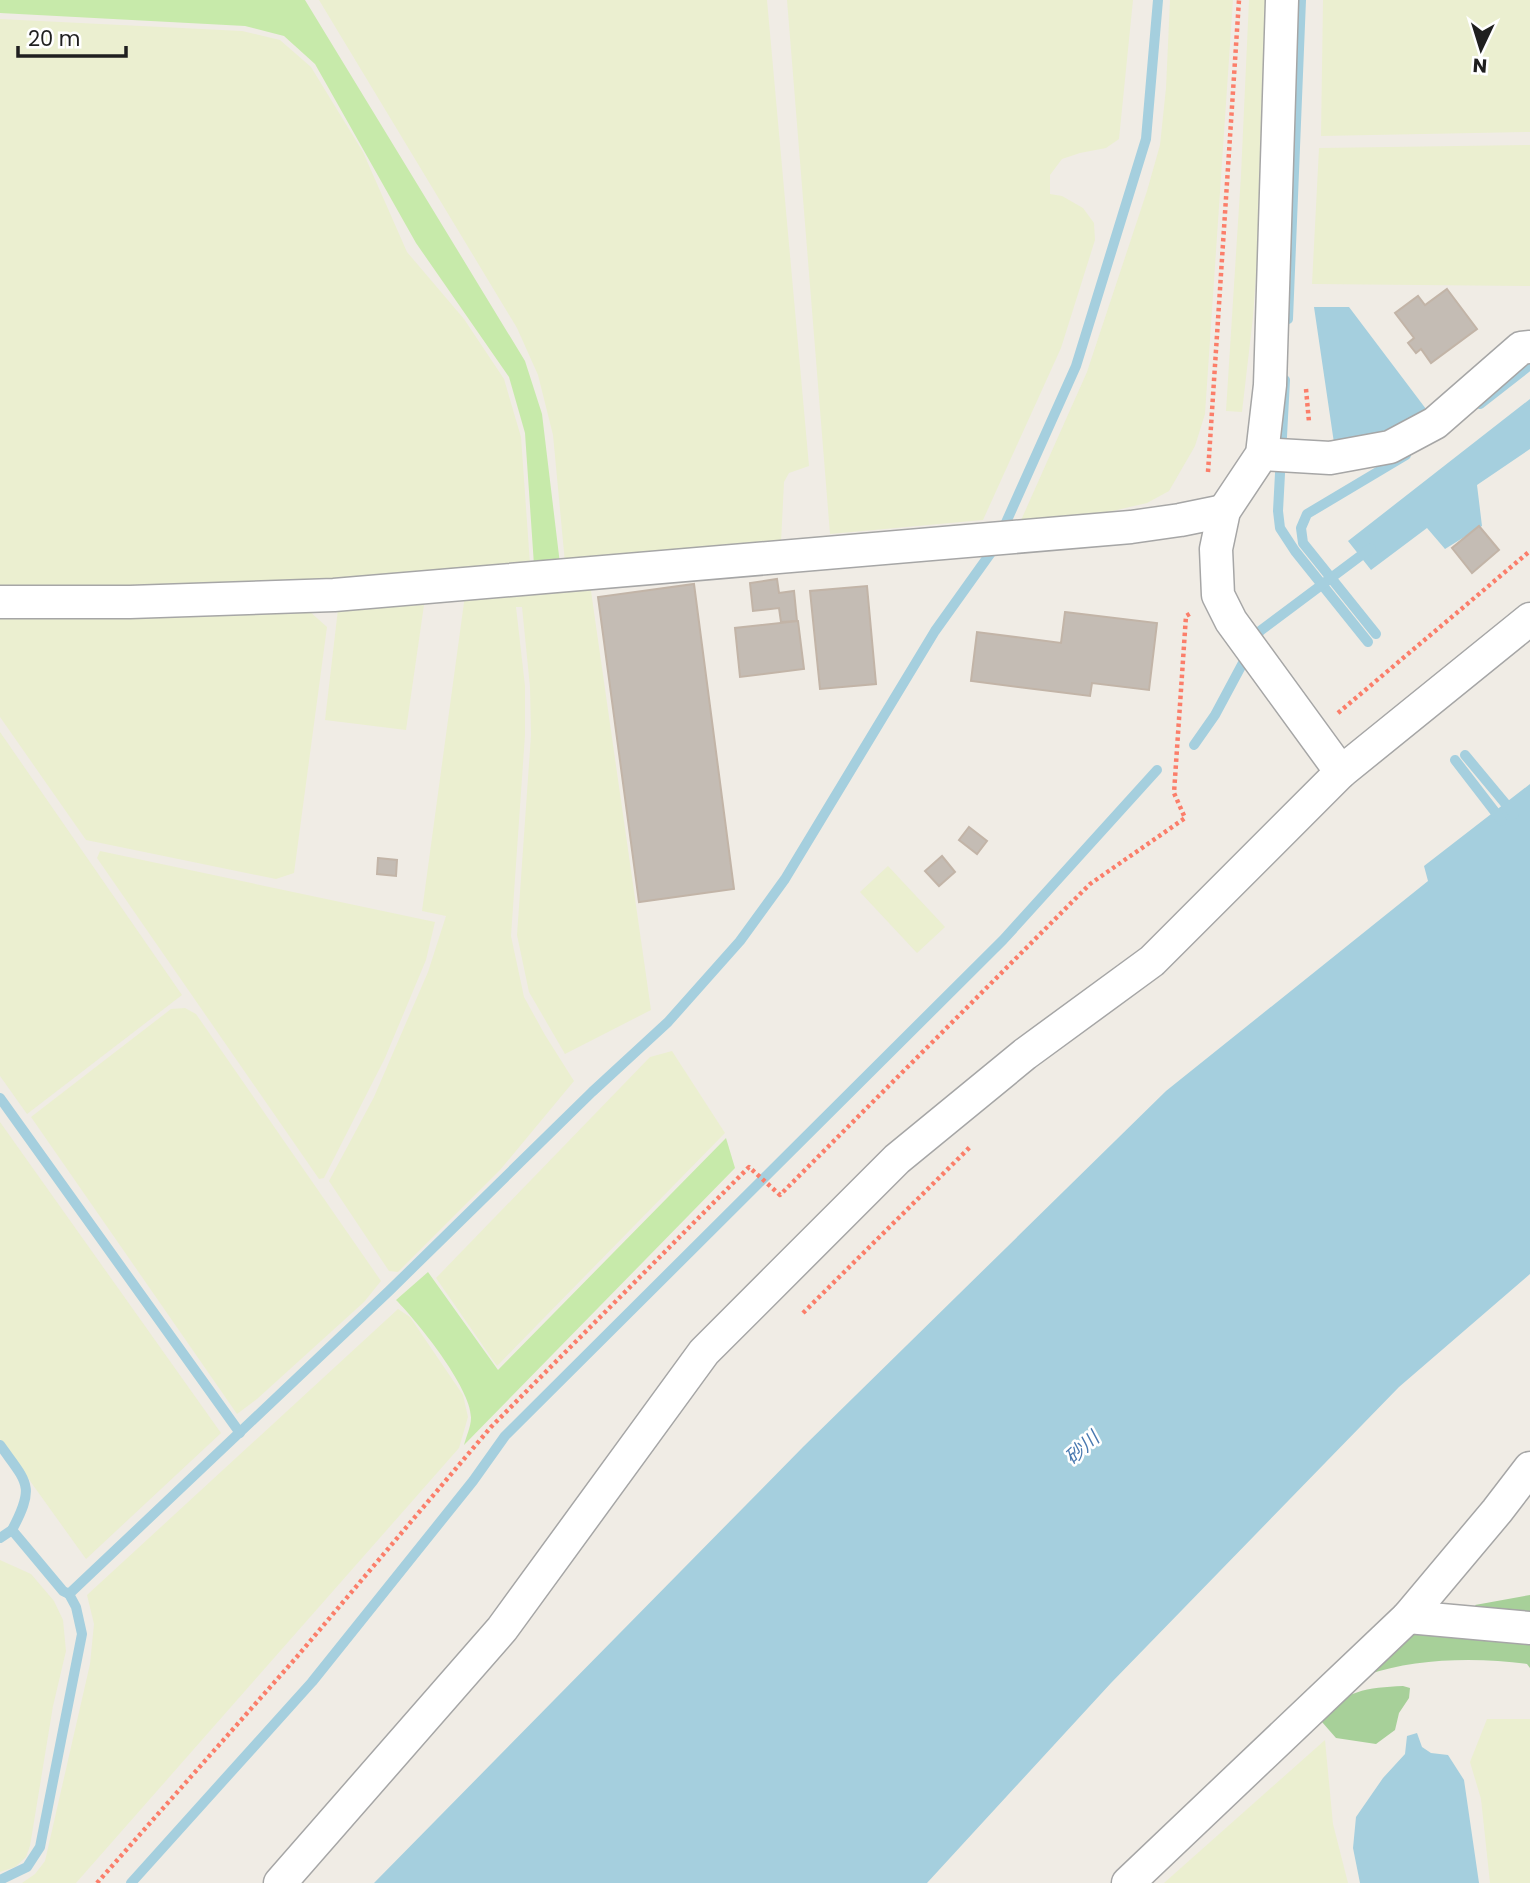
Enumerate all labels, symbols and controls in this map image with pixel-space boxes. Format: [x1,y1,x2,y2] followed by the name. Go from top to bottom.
[18,14,126,58] scale bar
[1446,14,1516,84] north arrow
[28,24,81,53] text: 20 m
[1472,51,1488,79] text: N
[1059,1424,1107,1471] water label: 砂川

